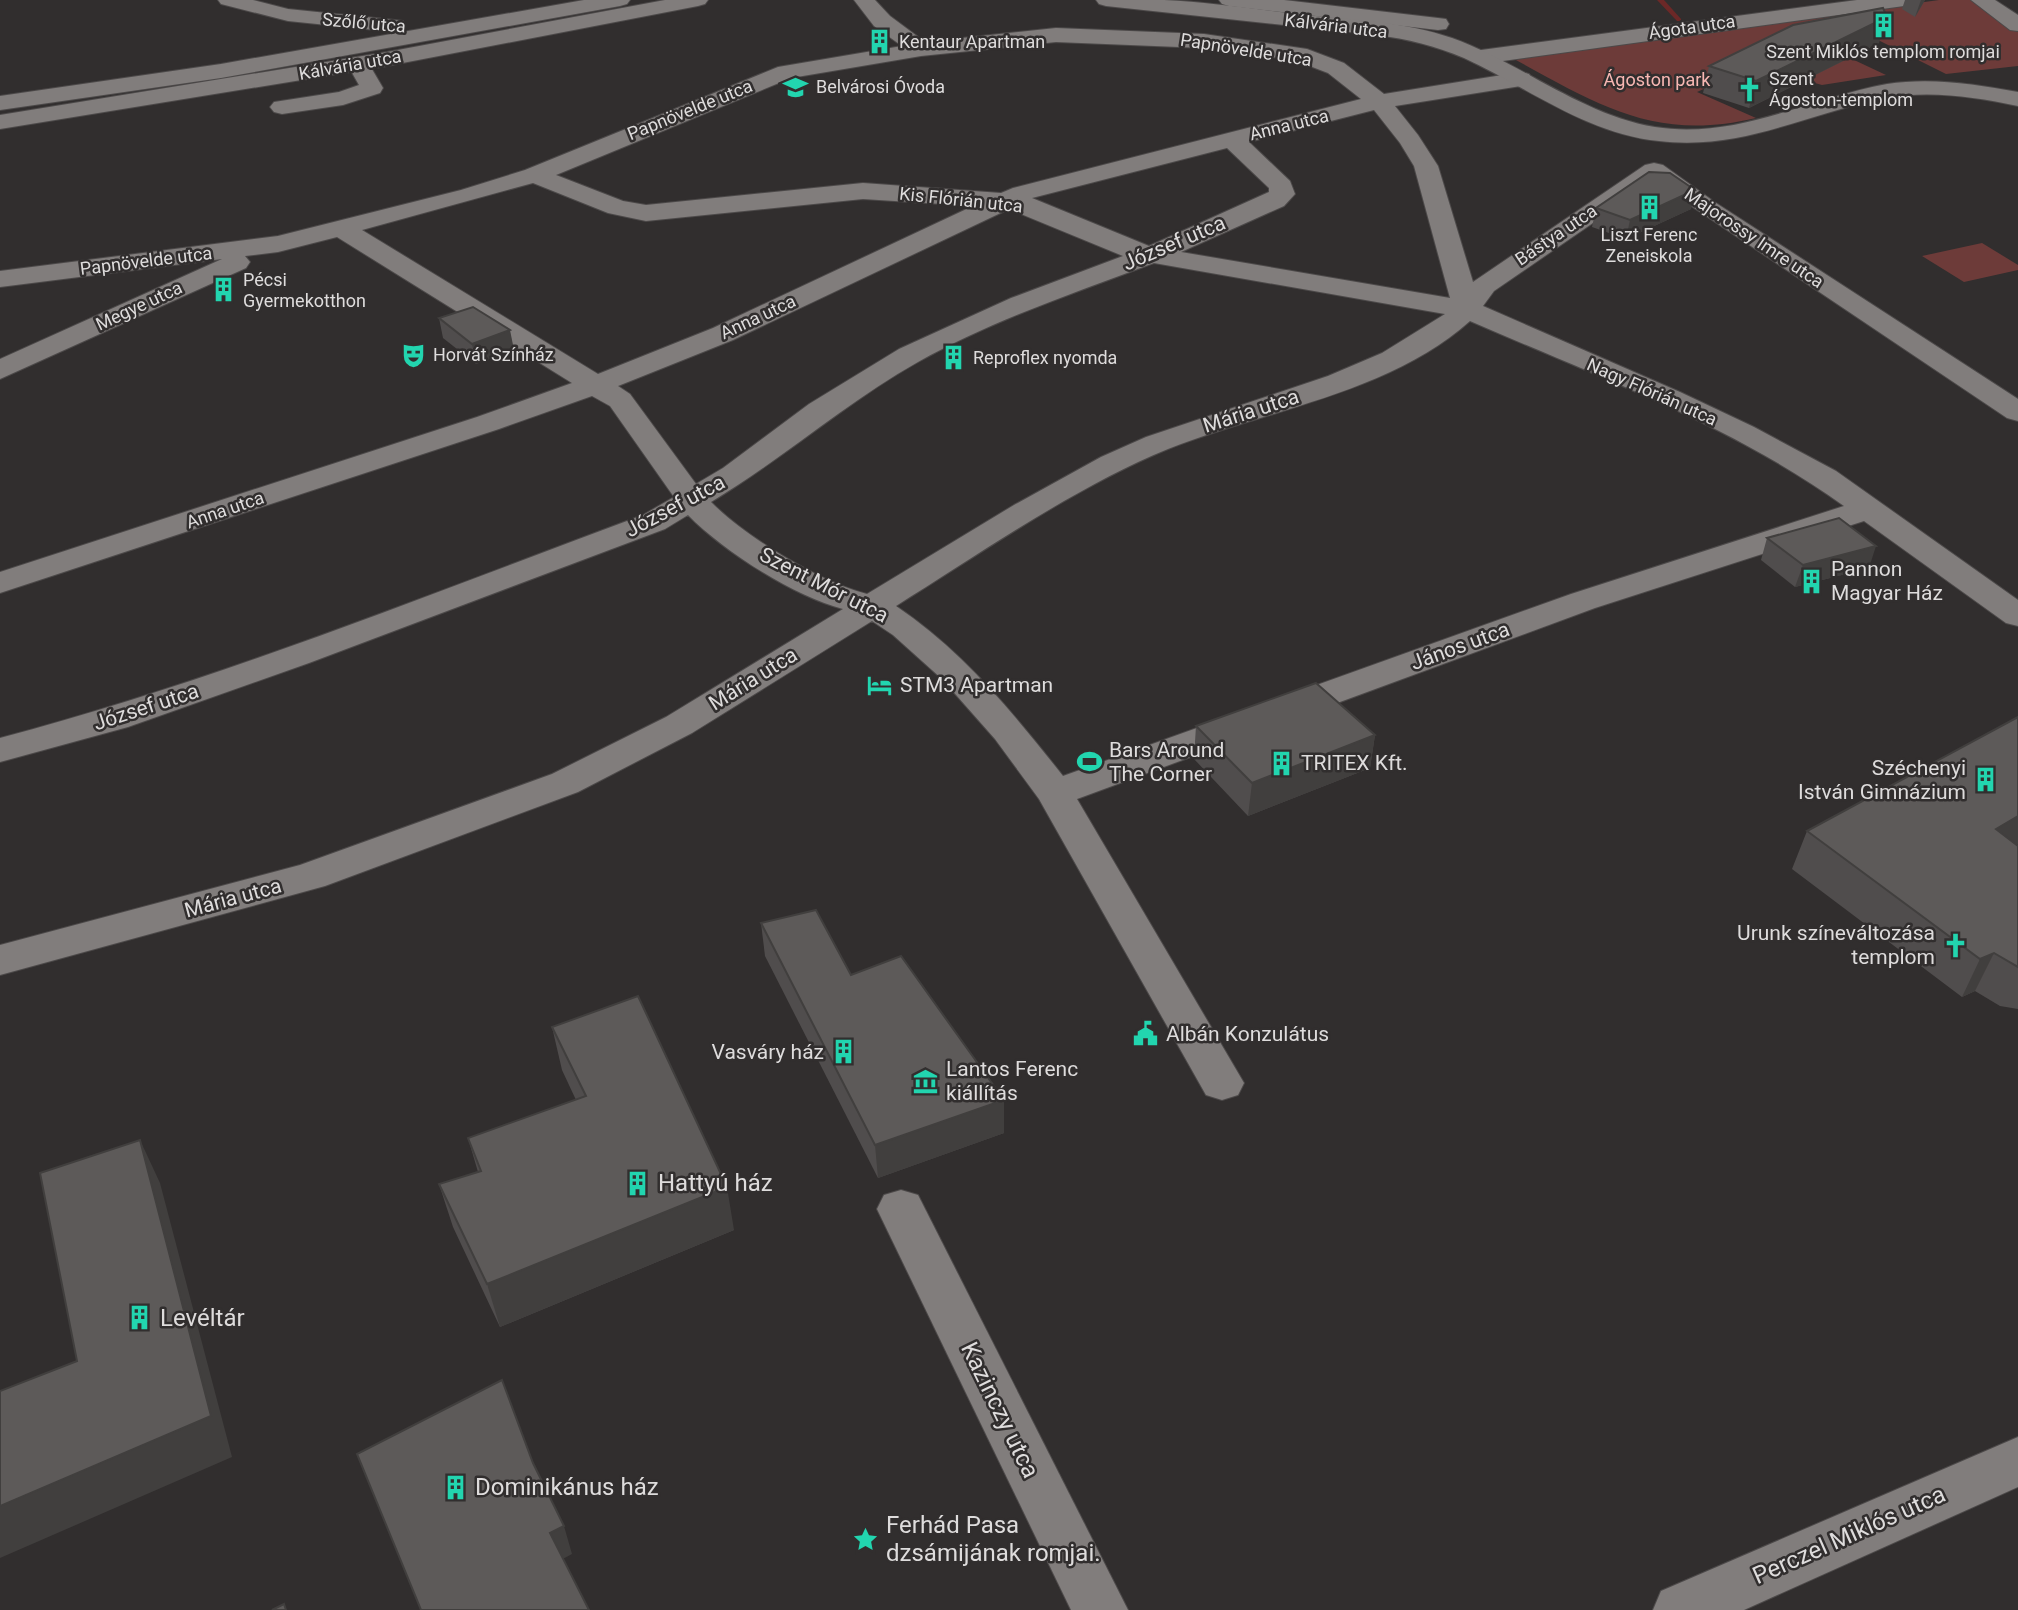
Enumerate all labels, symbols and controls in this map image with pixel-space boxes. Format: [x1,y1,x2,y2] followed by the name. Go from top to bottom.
[321,8,407,37] street label: Szőlő utca
[1283,9,1389,42] street label: Kálvária utca
[1647,10,1737,43] street label: Ágota utca
[1869,11,1897,39] building icon: Szent Miklós templom romjai
[865,28,893,56] building icon: Kentaur Apartman
[1179,29,1313,70] street label: Papnövelde utca
[899,31,1045,52] place label: Kentaur Apartman
[1766,41,2000,62] place label: Szent Miklós templom romjai
[297,45,403,84] street label: Kálvária utca
[1769,68,1913,110] place label: Szent Ágoston-templom
[1604,69,1711,90] park label: Ágoston park
[782,73,810,101] school or university icon: Belvárosi Óvoda
[624,75,755,144] street label: Papnövelde utca
[1735,75,1763,103] church icon: Szent Ágoston-templom
[816,76,945,97] place label: Belvárosi Óvoda
[1247,105,1331,144] street label: Anna utca
[898,183,1024,216] street label: Kis Flórián utca
[1681,183,1828,292] street label: Majorossy Imre utca
[1635,194,1663,222] building icon: Liszt Ferenc Zeneiskola
[1511,200,1600,270] street label: Bástya utca
[1119,211,1229,275] street label: József utca
[1601,224,1697,266] place label: Liszt Ferenc Zeneiskola
[79,242,213,279] street label: Papnövelde utca
[243,269,366,311] place label: Pécsi Gyermekotthon
[92,276,185,335] street label: Megye utca
[209,276,237,304] building icon: Pécsi Gyermekotthon
[717,290,799,343] street label: Anna utca
[399,341,427,369] theatre icon: Horvát Színház
[433,344,554,365] place label: Horvát Színház
[939,344,967,372] building icon: Reproflex nyomda
[973,347,1117,368] place label: Reproflex nyomda
[1584,353,1720,430] street label: Nagy Flórián utca
[1200,384,1302,438] street label: Mária utca
[621,470,729,542] street label: József utca
[183,486,267,533] street label: Anna utca
[756,542,892,628] street label: Szent Mór utca
[1831,557,1943,605] place label: Pannon Magyar Ház
[1797,567,1825,595] building icon: Pannon Magyar Ház
[1407,617,1513,675] street label: János utca
[704,642,802,716] street label: Mária utca
[866,671,894,699] hotel icon: STM3 Apartman
[900,673,1053,697] place label: STM3 Apartman
[90,679,202,735] street label: József utca
[1109,738,1224,786] place label: Bars Around The Corner
[1075,748,1103,776] sports icon: Bars Around The Corner
[1267,749,1295,777] building icon: TRITEX Kft.
[1301,751,1408,775] place label: TRITEX Kft.
[1798,756,1966,804] place label: Széchenyi István Gimnázium
[1972,766,2000,794] building icon: Széchenyi István Gimnázium
[182,874,284,922] street label: Mária utca
[1737,921,1935,969] place label: Urunk színeváltozása templom
[1941,931,1969,959] church icon: Urunk színeváltozása templom
[1132,1020,1160,1048] public building icon: Albán Konzulátus
[1166,1022,1329,1046] place label: Albán Konzulátus
[830,1038,858,1066] building icon: Vasváry ház
[712,1040,824,1064] place label: Vasváry ház
[946,1057,1078,1105] place label: Lantos Ferenc kiállítás
[912,1067,940,1095] museum icon: Lantos Ferenc kiállítás
[624,1169,652,1197] building icon: Hattyú ház
[658,1169,773,1197] place label: Hattyú ház
[126,1304,154,1332] building icon: Levéltár
[160,1304,245,1332] place label: Levéltár
[955,1338,1045,1482] street label: Kazinczy utca
[441,1473,469,1501] building icon: Dominikánus ház
[475,1473,659,1501] place label: Dominikánus ház
[1748,1480,1950,1590] street label: Perczel Miklós utca
[886,1511,1101,1567] place label: Ferhád Pasa dzsámijának romjai.
[852,1525,880,1553] place icon: Ferhád Pasa dzsámijának romjai.

